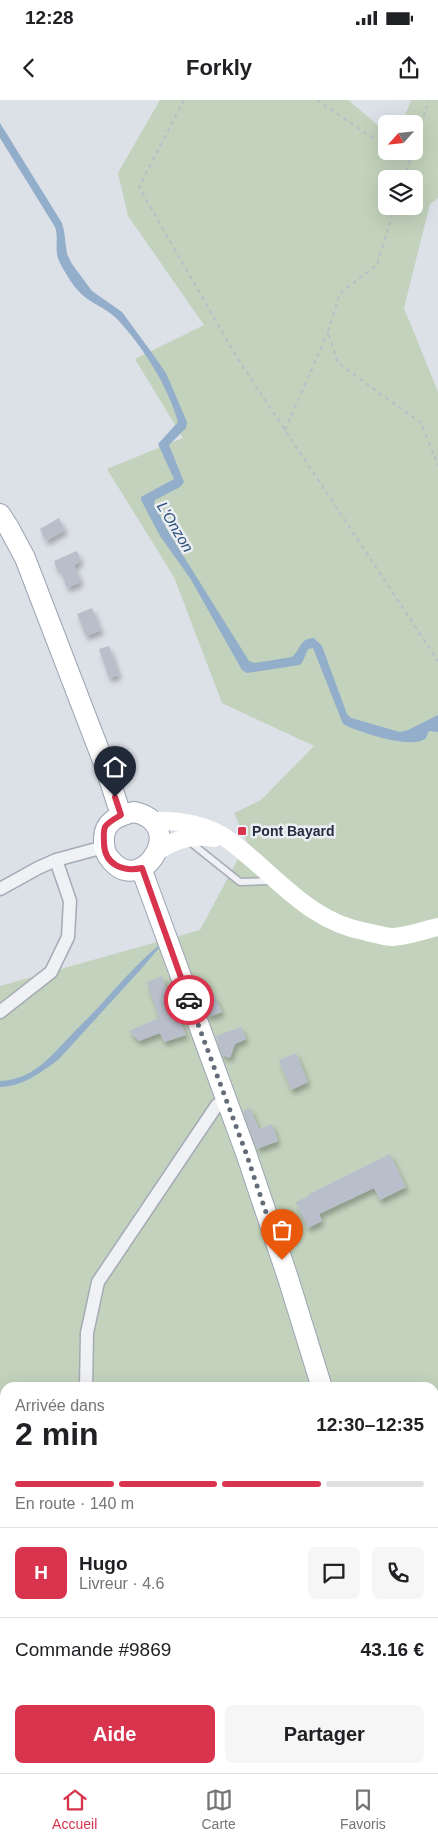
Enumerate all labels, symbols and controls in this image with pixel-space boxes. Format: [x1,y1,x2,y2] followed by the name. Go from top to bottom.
[25,7,74,28] text: 12:28
[15,54,43,82] icon: back
[395,54,423,82] icon: share
[186,55,252,80] text: Forkly
[378,115,422,160] north arrow
[378,115,423,215] map controls
[378,170,423,215] button: layers
[154,499,197,555] water label: L'Onzon
[94,746,136,797] pin
[101,753,129,781] icon: home
[252,823,334,839] place label: Pont Bayard
[236,825,248,837] marker: Pont Bayard
[164,975,214,1025] courier
[175,986,203,1014] icon: car
[261,1209,303,1260] pin
[268,1216,296,1244] icon: bag
[15,1397,105,1414] text: Arrivée dans
[316,1414,424,1435] text: 12:30–12:35
[15,1416,99,1452] text: 2 min
[15,1495,134,1512] text: En route · 140 m
[308,1547,360,1599] button: chat
[372,1547,424,1599] button: phone
[79,1553,128,1574] text: Hugo
[34,1562,48,1583] text: H
[79,1575,164,1592] text: Livreur · 4.6
[15,1639,171,1660] text: Commande #9869
[361,1639,424,1660] text: 43.16 €
[15,1705,215,1763] button: Aide
[225,1705,424,1763] button: Partager
[52,1786,97,1832] tab: Accueil
[201,1786,236,1832] tab: Carte
[340,1786,386,1832] tab: Favoris

